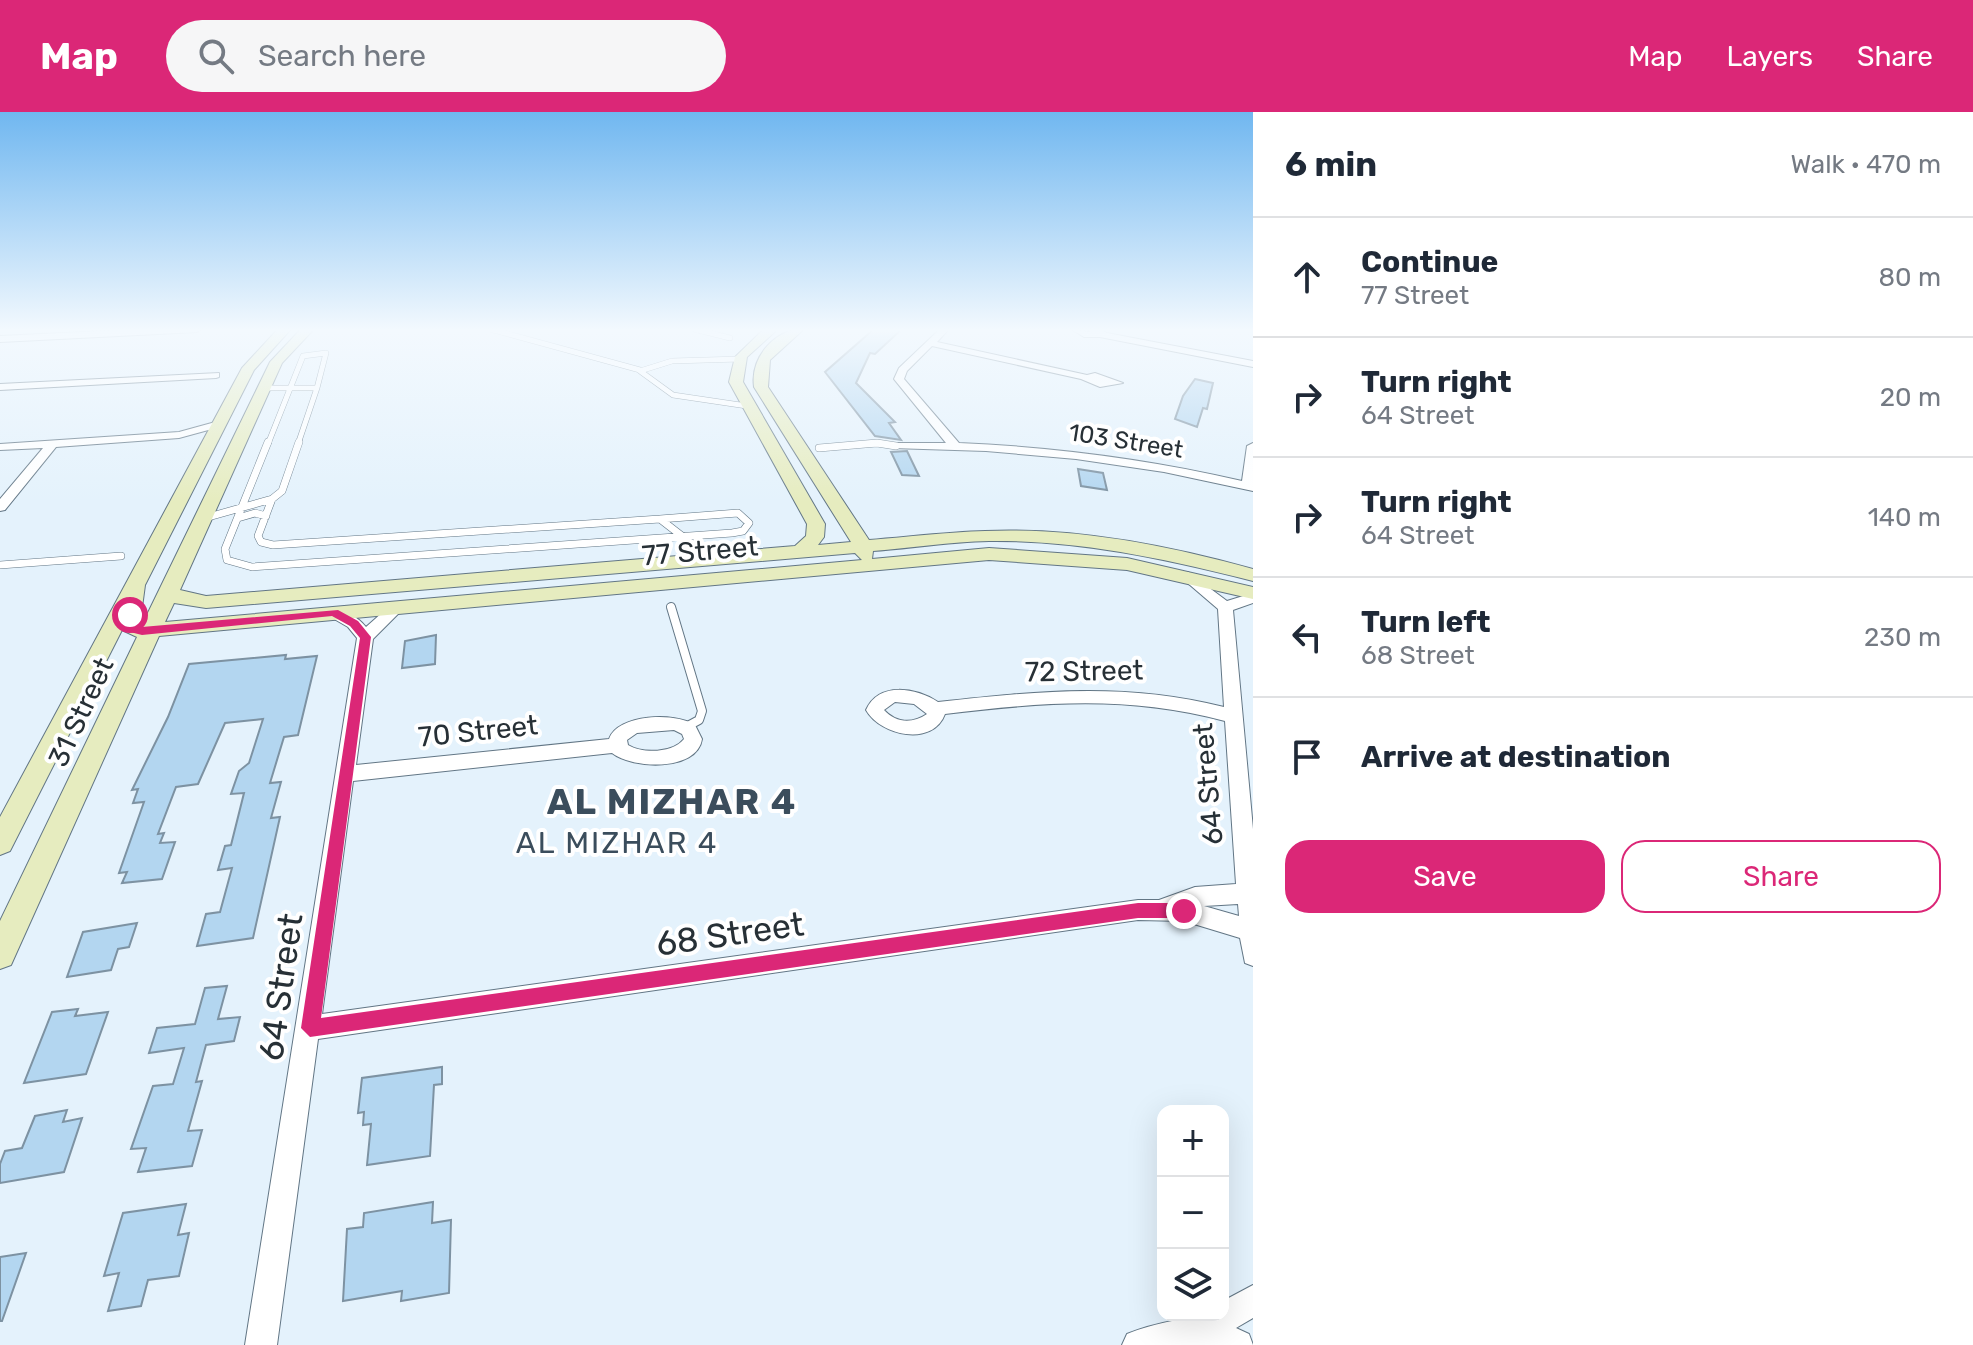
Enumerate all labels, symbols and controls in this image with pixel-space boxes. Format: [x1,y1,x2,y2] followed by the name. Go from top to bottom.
[166,20,726,92] search box
[40,33,118,79] text: Map
[194,34,238,78] icon: search
[258,38,426,74] text: Search here
[1628,40,1683,73] text: Map
[1727,40,1813,73] text: Layers
[1857,40,1933,73] text: Share
[1285,144,1377,185] text: 6 min
[1791,149,1941,180] text: Walk · 470 m
[1361,244,1498,280] text: Continue
[1285,255,1329,299] icon: ahead
[1878,262,1941,293] text: 80 m
[1361,280,1469,311] text: 77 Street
[1361,364,1512,400] text: Turn right
[1285,375,1329,419] icon: right
[1880,382,1941,413] text: 20 m
[1361,400,1474,431] text: 64 Street
[1067,418,1185,464] street label: 103 Street
[1361,484,1512,520] text: Turn right
[1285,495,1329,539] icon: right
[1868,502,1941,533] text: 140 m
[1361,520,1474,551] text: 64 Street
[641,529,760,573] street label: 77 Street
[112,597,148,633] route start
[1361,604,1491,640] text: Turn left
[1285,615,1329,659] icon: left
[1864,622,1941,653] text: 230 m
[1361,640,1475,671] text: 68 Street
[42,652,121,772] street label: 31 Street
[1024,653,1144,689] street label: 72 Street
[417,708,539,754] street label: 70 Street
[1186,722,1230,846] street label: 64 Street
[1285,735,1329,779] icon: arrive
[1361,739,1671,775] text: Arrive at destination
[547,780,797,823] district label: AL MIZHAR 4
[516,825,718,861] district label: AL MIZHAR 4
[1285,840,1605,913] button: Save
[1621,840,1941,913] button: Share
[1166,893,1202,929] route end
[653,903,807,965] street label: 68 Street
[250,911,312,1063] street label: 64 Street
[1157,1105,1229,1321] map controls
[1157,1105,1229,1177] button: +
[1157,1177,1229,1249] button: −
[1157,1249,1229,1321] button: layers

